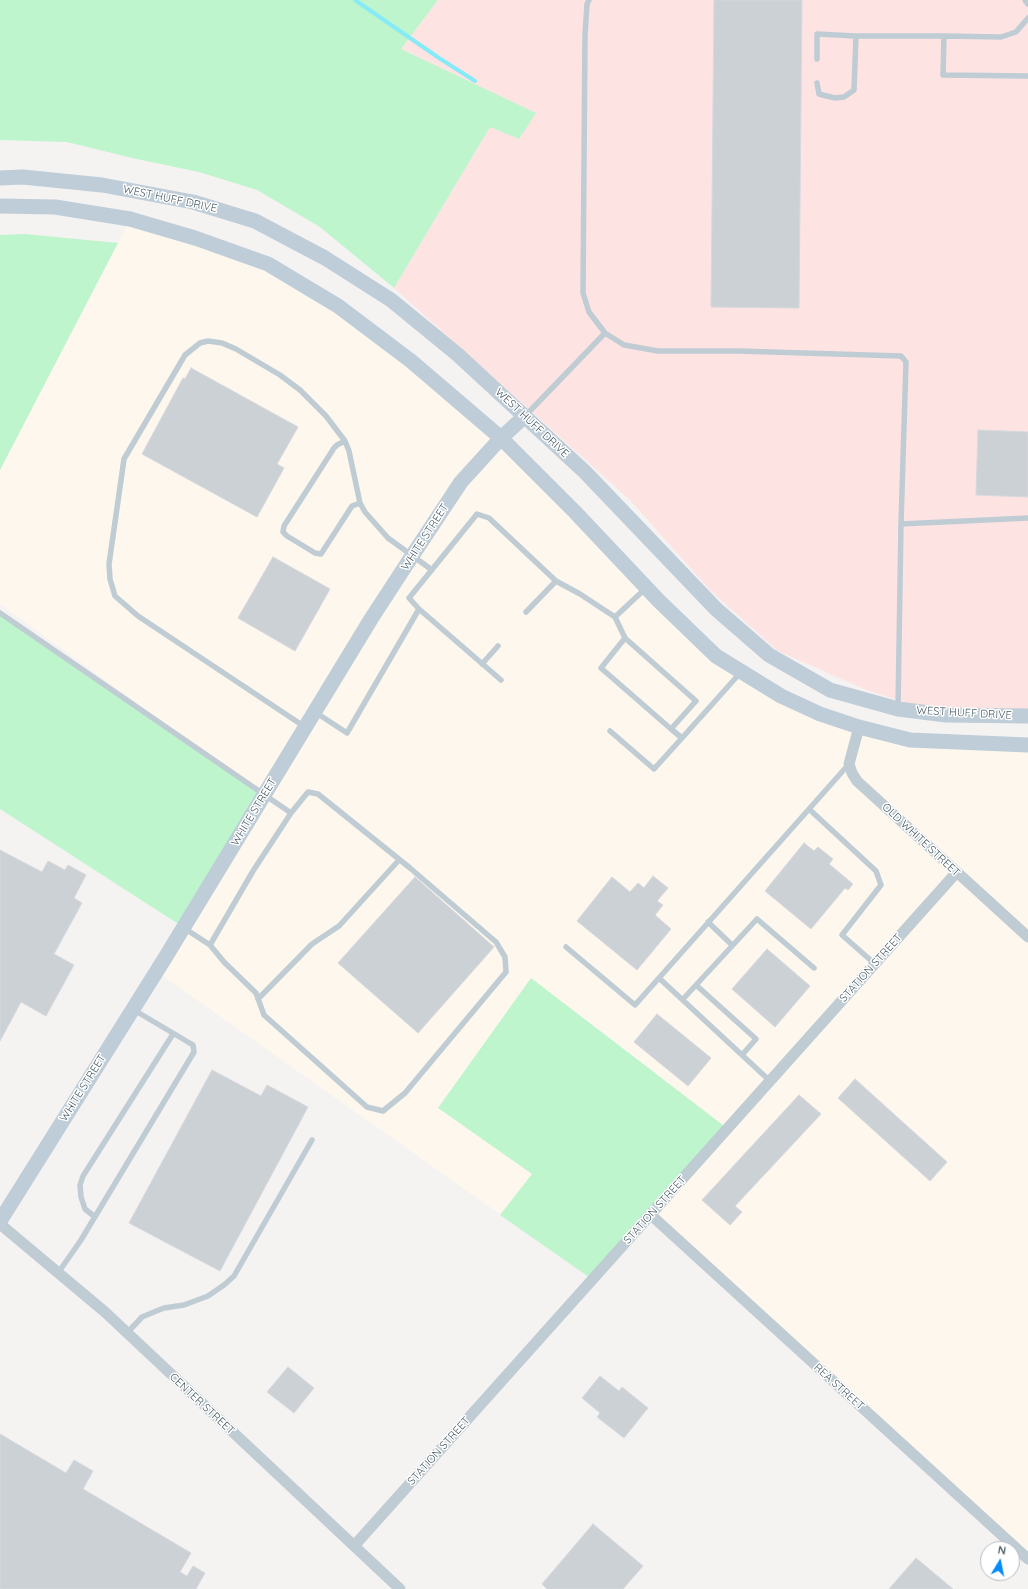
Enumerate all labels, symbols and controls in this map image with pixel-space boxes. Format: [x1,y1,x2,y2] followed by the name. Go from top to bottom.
[122,183,218,215] street label: WEST HUFF DRIVE
[493,386,571,460] street label: WEST HUFF DRIVE
[399,501,451,573] street label: WHITE STREET
[916,704,1012,722] street label: WEST HUFF DRIVE
[229,776,279,848] street label: WHITE STREET
[879,800,963,880] street label: OLD WHITE STREET
[837,931,905,1005] street label: STATION STREET
[57,1052,109,1124] street label: WHITE STREET
[621,1173,689,1247] street label: STATION STREET
[811,1361,867,1413] street label: REA STREET
[167,1371,237,1437] street label: CENTER STREET
[405,1414,473,1488] street label: STATION STREET
[980,1541,1020,1581] north arrow
[997,1543,1007,1558] text: N

